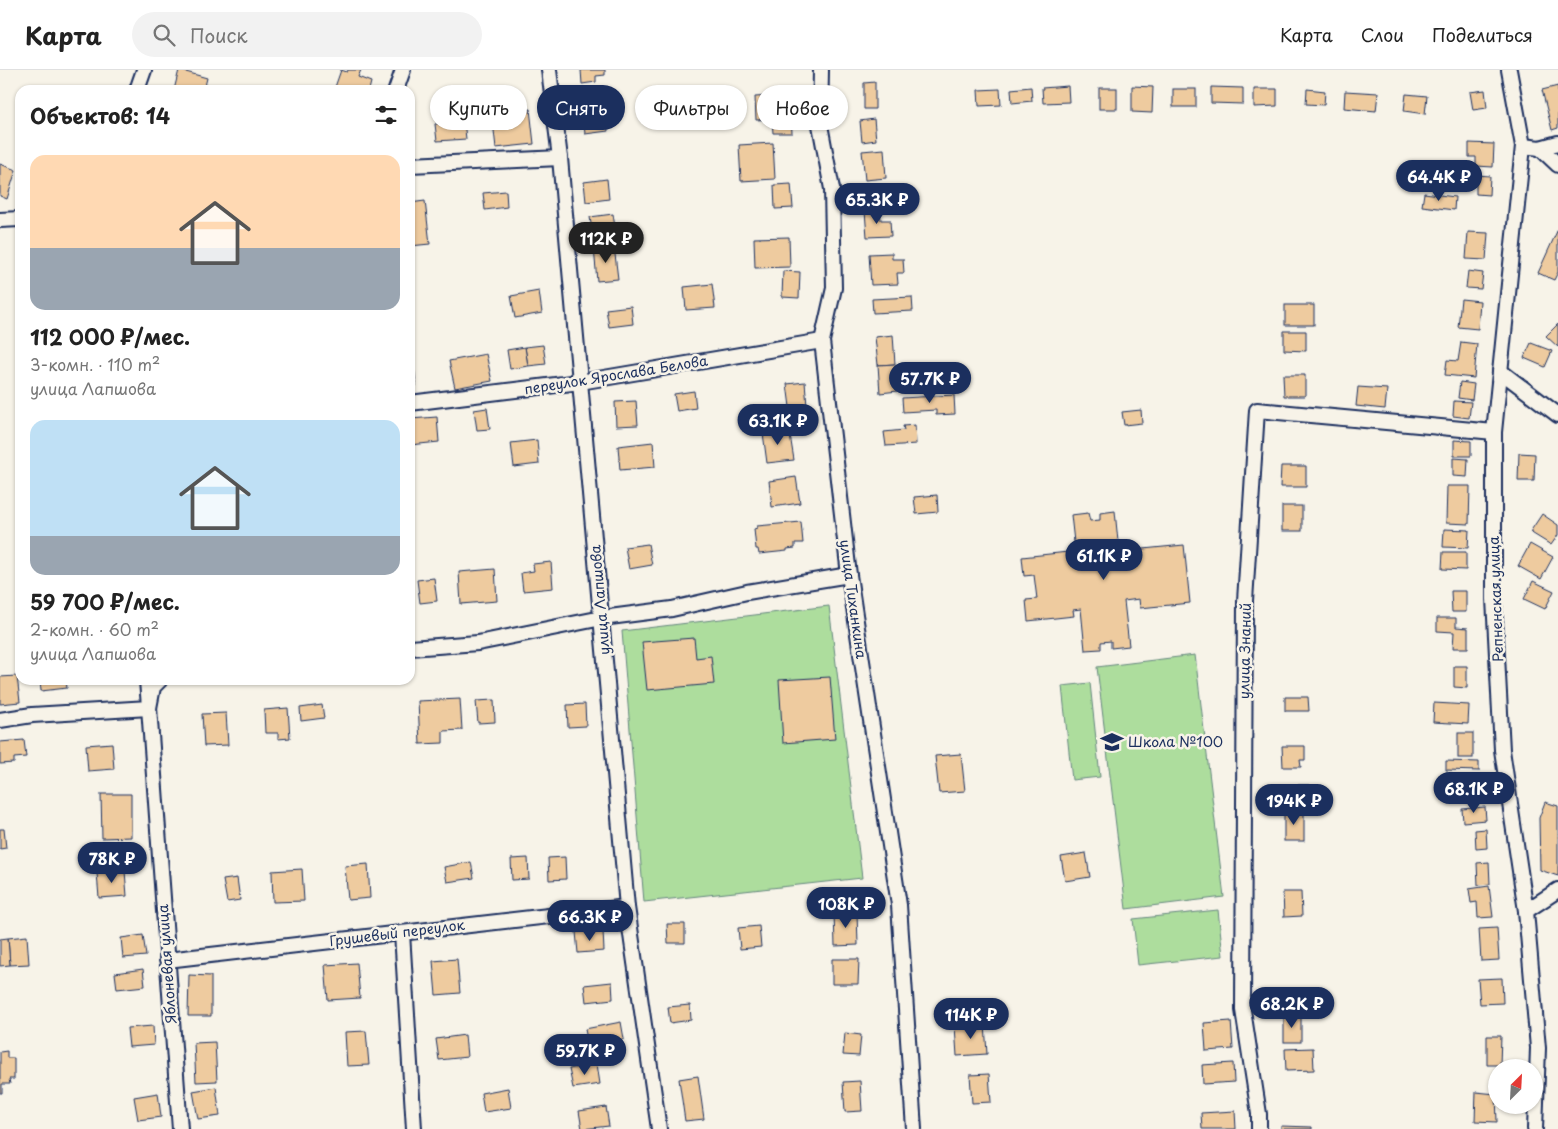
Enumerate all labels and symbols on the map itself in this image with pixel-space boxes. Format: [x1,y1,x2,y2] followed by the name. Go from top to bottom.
[1393,160,1485,202] pin: 64.4K ₽
[831,182,923,225] pin: 65.3K ₽
[565,222,647,264] pin: 112K ₽
[523,350,709,399] street label: переулок Ярослава Белова
[884,362,976,404] pin: 57.7K ₽
[732,404,824,446] pin: 63.1K ₽
[1483,535,1508,662] street label: Репненская улица
[835,538,872,660] street label: улица Тиханкина
[1058,538,1150,581] pin: 61.1K ₽
[584,544,615,656] street label: улица Лапшова
[1233,603,1256,699] street label: улица Знаний
[1099,729,1125,755] school or university icon: Школа №100
[1128,731,1223,752] place label: Школа №100
[1428,772,1520,814] pin: 68.1K ₽
[1253,784,1335,826] pin: 194K ₽
[77,842,147,884] pin: 78K ₽
[805,886,887,929] pin: 108K ₽
[544,900,636,942] pin: 66.3K ₽
[152,903,181,1024] street label: Яблоневая улица
[328,914,467,951] street label: Грушевый переулок
[1246,986,1338,1029] pin: 68.2K ₽
[930,998,1012,1040] pin: 114K ₽
[539,1034,631,1076] pin: 59.7K ₽
[1488,1059,1542,1114] north arrow

